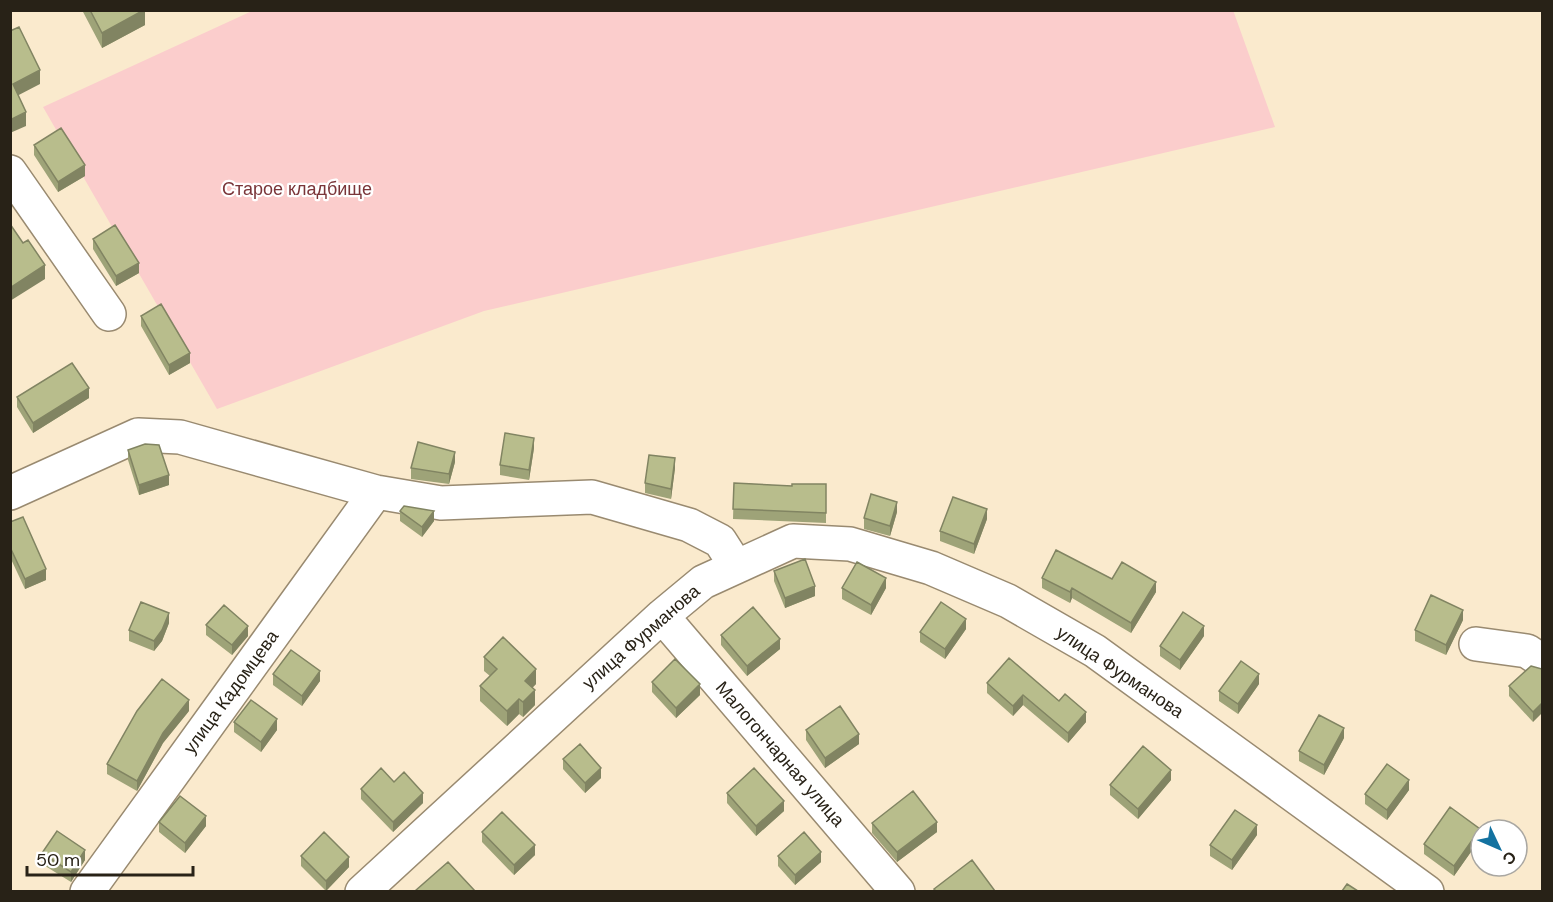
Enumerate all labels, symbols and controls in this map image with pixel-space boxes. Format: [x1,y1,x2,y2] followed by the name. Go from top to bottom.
[222,177,372,201] park label: Старое кладбище
[577,579,706,695] street label: улица Фурманова
[1052,621,1189,724] street label: улица Фурманова
[178,625,285,759] street label: улица Кадомцева
[710,676,851,833] street label: Малогончарная улица
[1469,818,1529,878] north arrow
[27,839,194,877] scale bar
[1498,847,1521,870] text: С
[36,848,80,872] text: 50 m

